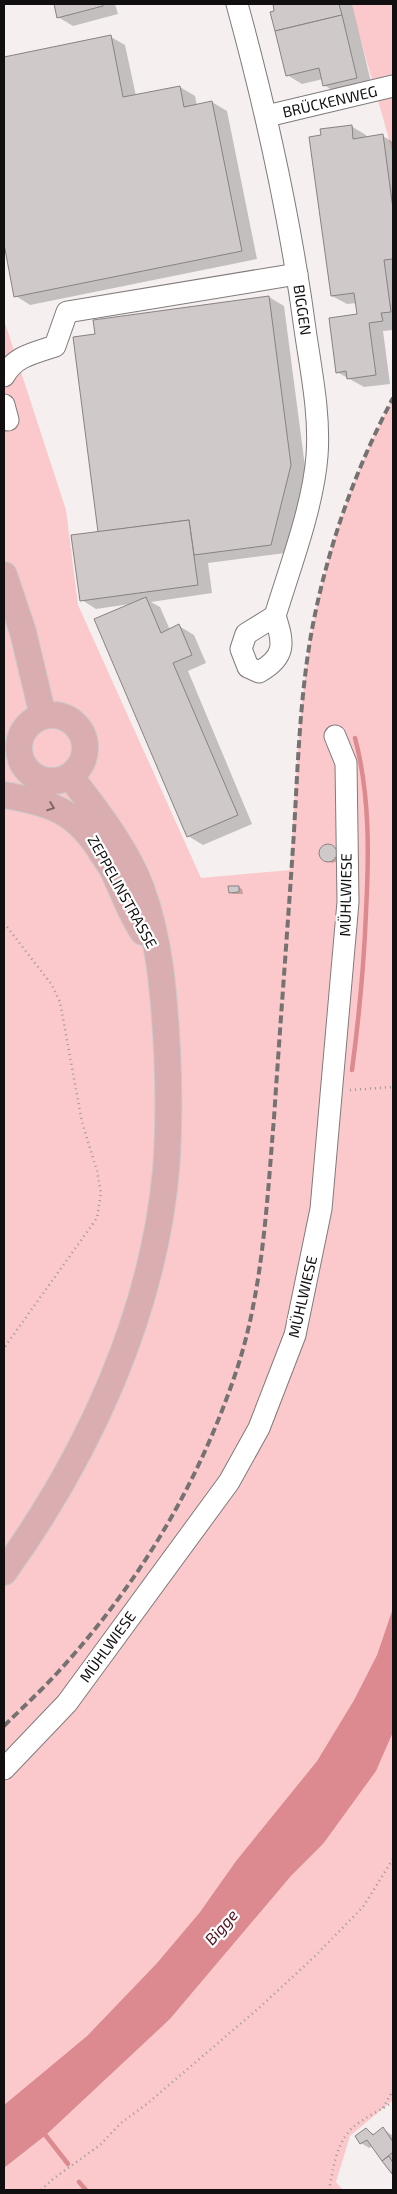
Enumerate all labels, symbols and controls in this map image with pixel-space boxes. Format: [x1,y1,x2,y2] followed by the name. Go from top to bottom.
[281,81,379,121] street label: BRÜCKENWEG
[291,283,315,336] street label: BIGGEN
[46,800,55,811] one-way arrow
[84,832,161,951] street label: ZEPPELINSTRASSE
[335,853,355,937] street label: MÜHLWIESE
[284,1254,320,1339] street label: MÜHLWIESE
[75,1607,139,1685] street label: MÜHLWIESE
[200,1905,241,1948] water label: Bigge

